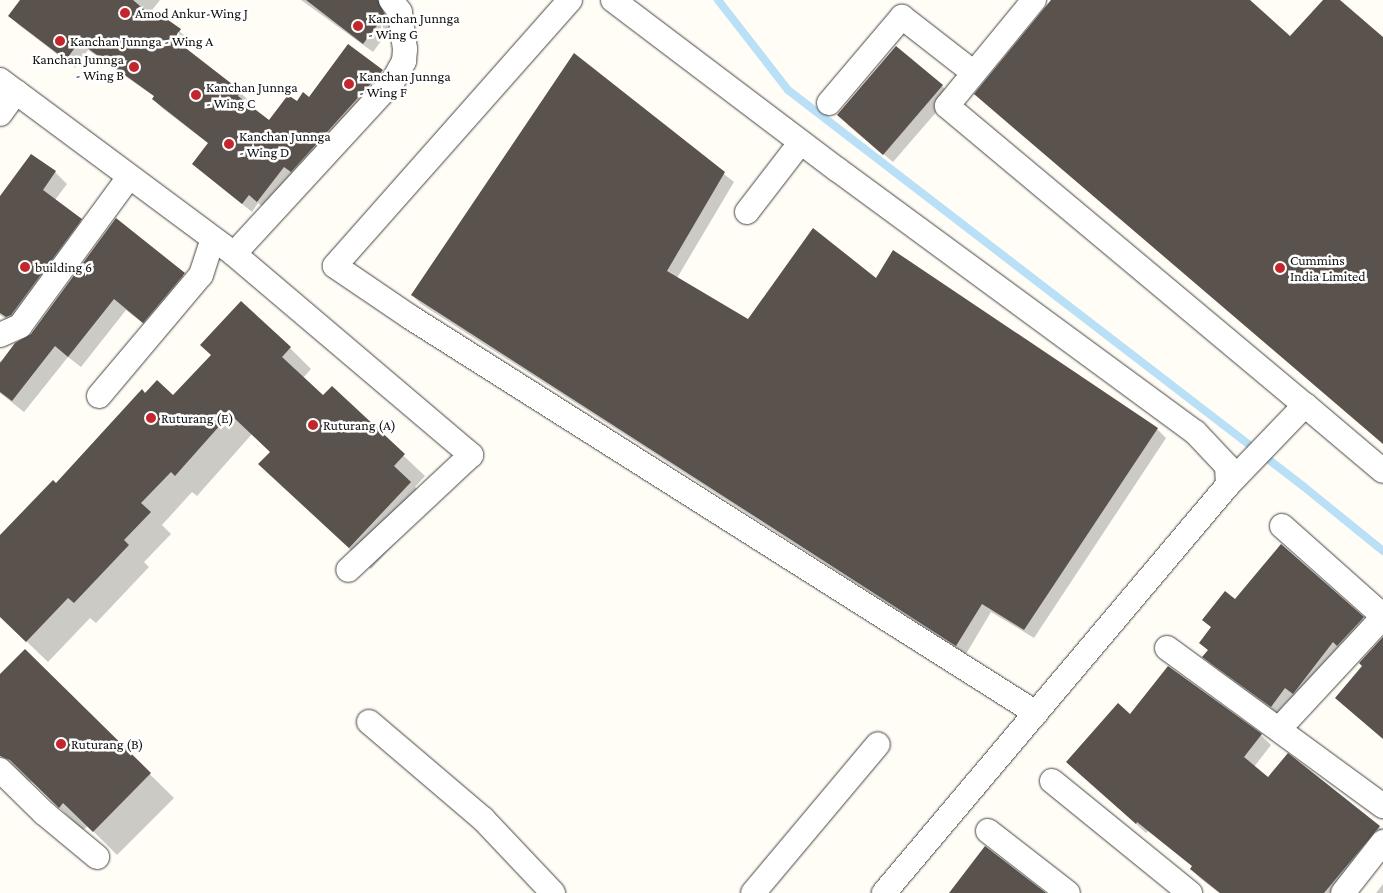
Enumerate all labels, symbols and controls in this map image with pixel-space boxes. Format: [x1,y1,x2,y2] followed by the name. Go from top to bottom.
[135,5,248,21] place label: Amod Ankur-Wing J
[119,7,131,19] marker: Amod Ankur-Wing J
[368,10,460,42] place label: Kanchan Junnga - Wing G
[352,20,364,32] marker: Kanchan Junnga - Wing G
[70,33,213,49] place label: Kanchan Junnga - Wing A
[54,35,66,47] marker: Kanchan Junnga - Wing A
[32,51,124,84] place label: Kanchan Junnga - Wing B
[128,61,140,73] marker: Kanchan Junnga - Wing B
[359,68,451,100] place label: Kanchan Junnga - Wing F
[343,78,355,90] marker: Kanchan Junnga - Wing F
[206,79,298,111] place label: Kanchan Junnga - Wing C
[190,89,202,101] marker: Kanchan Junnga - Wing C
[239,128,331,160] place label: Kanchan Junnga - Wing D
[223,138,235,150] marker: Kanchan Junnga - Wing D
[1290,252,1366,284] place label: Cummins India Limited
[35,259,92,275] place label: building 6
[19,261,31,273] marker: building 6
[1274,262,1286,274] marker: Cummins India Limited
[161,410,234,426] place label: Ruturang (E)
[145,412,157,424] marker: Ruturang (E)
[323,417,396,433] place label: Ruturang (A)
[307,419,319,431] marker: Ruturang (A)
[71,736,144,752] place label: Ruturang (B)
[55,738,67,750] marker: Ruturang (B)

